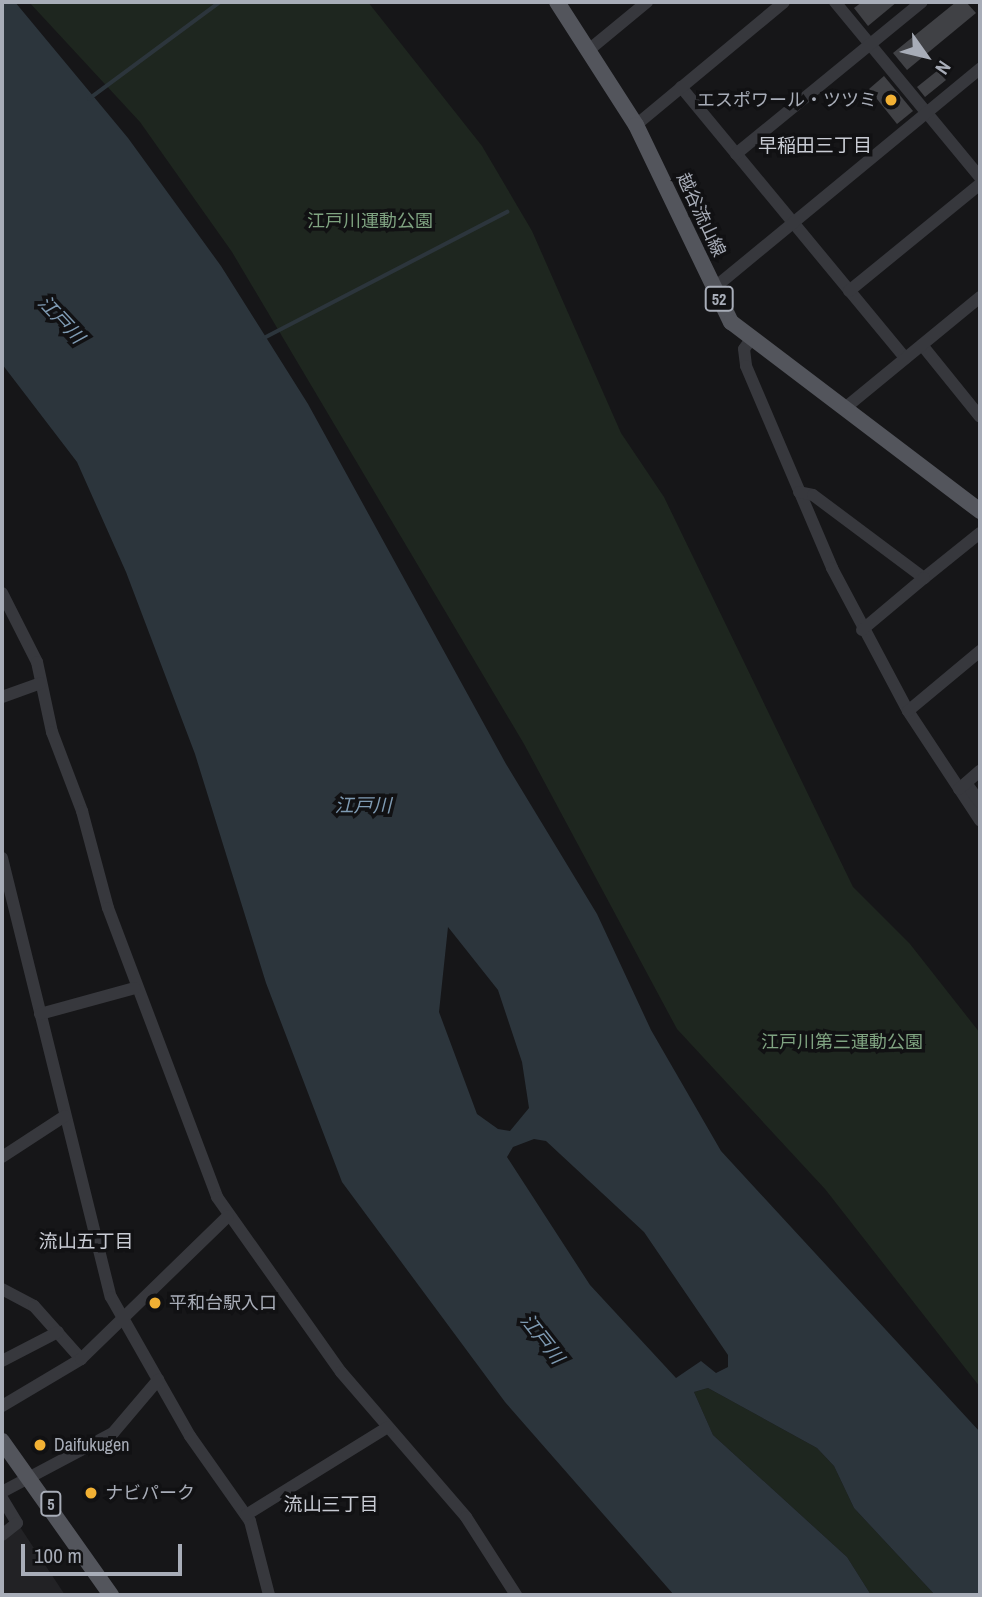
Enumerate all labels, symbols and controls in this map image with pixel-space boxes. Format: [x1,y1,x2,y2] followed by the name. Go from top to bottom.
[891,21,961,91] north arrow
[929,56,957,80] text: N
[697,89,877,111] place label: エスポワール・ツツミ
[883,92,899,108] marker: エスポワール・ツツミ
[758,135,872,157] district label: 早稲田三丁目
[672,170,730,260] street label: 越谷流山線
[307,210,433,232] park label: 江戸川運動公園
[703,286,735,312] road number: 52
[33,291,89,349] water label: 江戸川
[335,795,391,817] water label: 江戸川
[761,1031,923,1053] park label: 江戸川第三運動公園
[39,1231,133,1253] district label: 流山五丁目
[169,1292,277,1314] place label: 平和台駅入口
[147,1295,163,1311] marker: 平和台駅入口
[515,1310,569,1368] water label: 江戸川
[54,1434,129,1456] place label: Daifukugen
[32,1437,48,1453] marker: Daifukugen
[105,1482,195,1504] place label: ナビパーク
[83,1485,99,1501] marker: ナビパーク
[39,1492,63,1516] road number: 5
[284,1494,378,1516] district label: 流山三丁目
[24,1530,186,1574] scale bar
[34,1541,82,1570] text: 100 m

